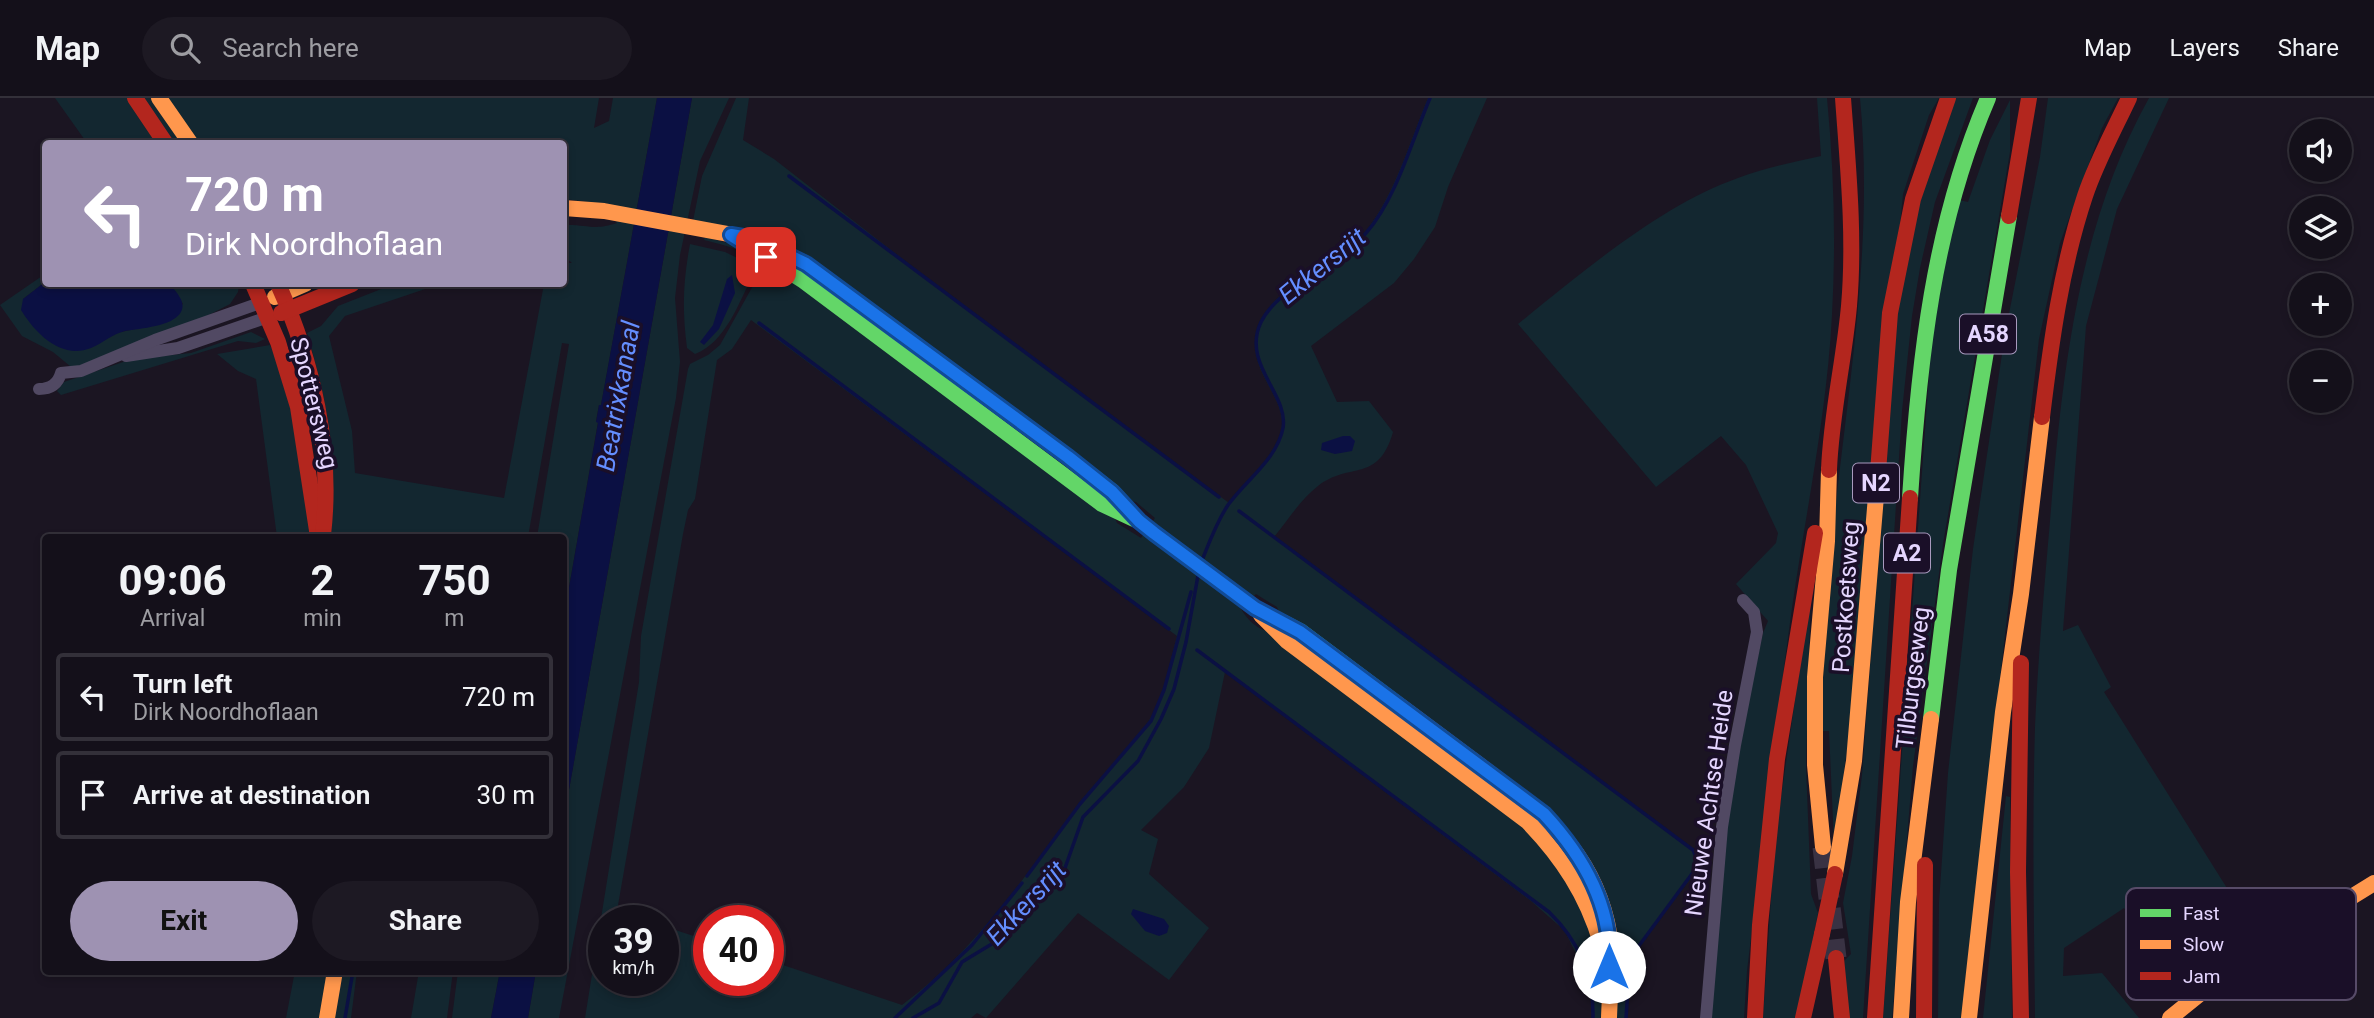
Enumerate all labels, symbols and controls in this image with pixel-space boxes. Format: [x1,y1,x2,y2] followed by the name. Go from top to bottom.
[142,17,632,80] search box
[35,29,100,68] text: Map
[166,29,204,67] icon: search
[222,33,359,63] text: Search here
[2084,34,2132,62] text: Map
[2170,34,2240,62] text: Layers
[2278,34,2339,62] text: Share
[2289,119,2352,413] map controls
[2289,119,2352,182] button: sound
[185,166,324,223] text: 720 m
[70,168,161,259] icon: left
[2289,196,2352,259] button: layers
[1272,221,1372,310] water label: Ekkersrijt
[185,225,443,263] text: Dirk Noordhoflaan
[736,227,796,287] pin
[747,238,785,276] icon: arrive
[2289,273,2352,336] button: +
[1960,314,2016,354] road number: A58
[590,318,646,474] water label: Beatrixkanaal
[284,334,344,472] street label: Spottersweg
[2289,350,2352,413] button: −
[1853,464,1899,502] road number: N2
[1827,520,1865,674] street label: Postkoetsweg
[1884,534,1930,573] road number: A2
[119,556,227,605] text: 09:06
[310,556,335,605] text: 2
[418,556,491,605] text: 750
[140,605,205,632] text: Arrival
[303,605,342,632] text: min
[444,605,464,632] text: m
[1890,605,1936,751] street label: Tilburgseweg
[133,669,232,699] text: Turn left
[74,678,112,716] icon: left
[462,682,535,712] text: 720 m
[1679,688,1739,918] street label: Nieuwe Achtse Heide
[133,699,319,726] text: Dirk Noordhoflaan
[74,776,112,814] icon: arrive
[133,780,370,810] text: Arrive at destination
[477,780,535,810] text: 30 m
[980,854,1073,951] water label: Ekkersrijt
[70,881,298,961] button: Exit
[312,881,539,961] button: Share
[2126,888,2356,1000] legend
[2183,902,2220,925] text: Fast
[693,905,784,996] speed limit sign: 40
[613,921,654,962] text: 39
[1572,930,1646,1004] position arrow
[2183,933,2224,956] text: Slow
[612,957,655,978] text: km/h
[2183,965,2220,988] text: Jam

